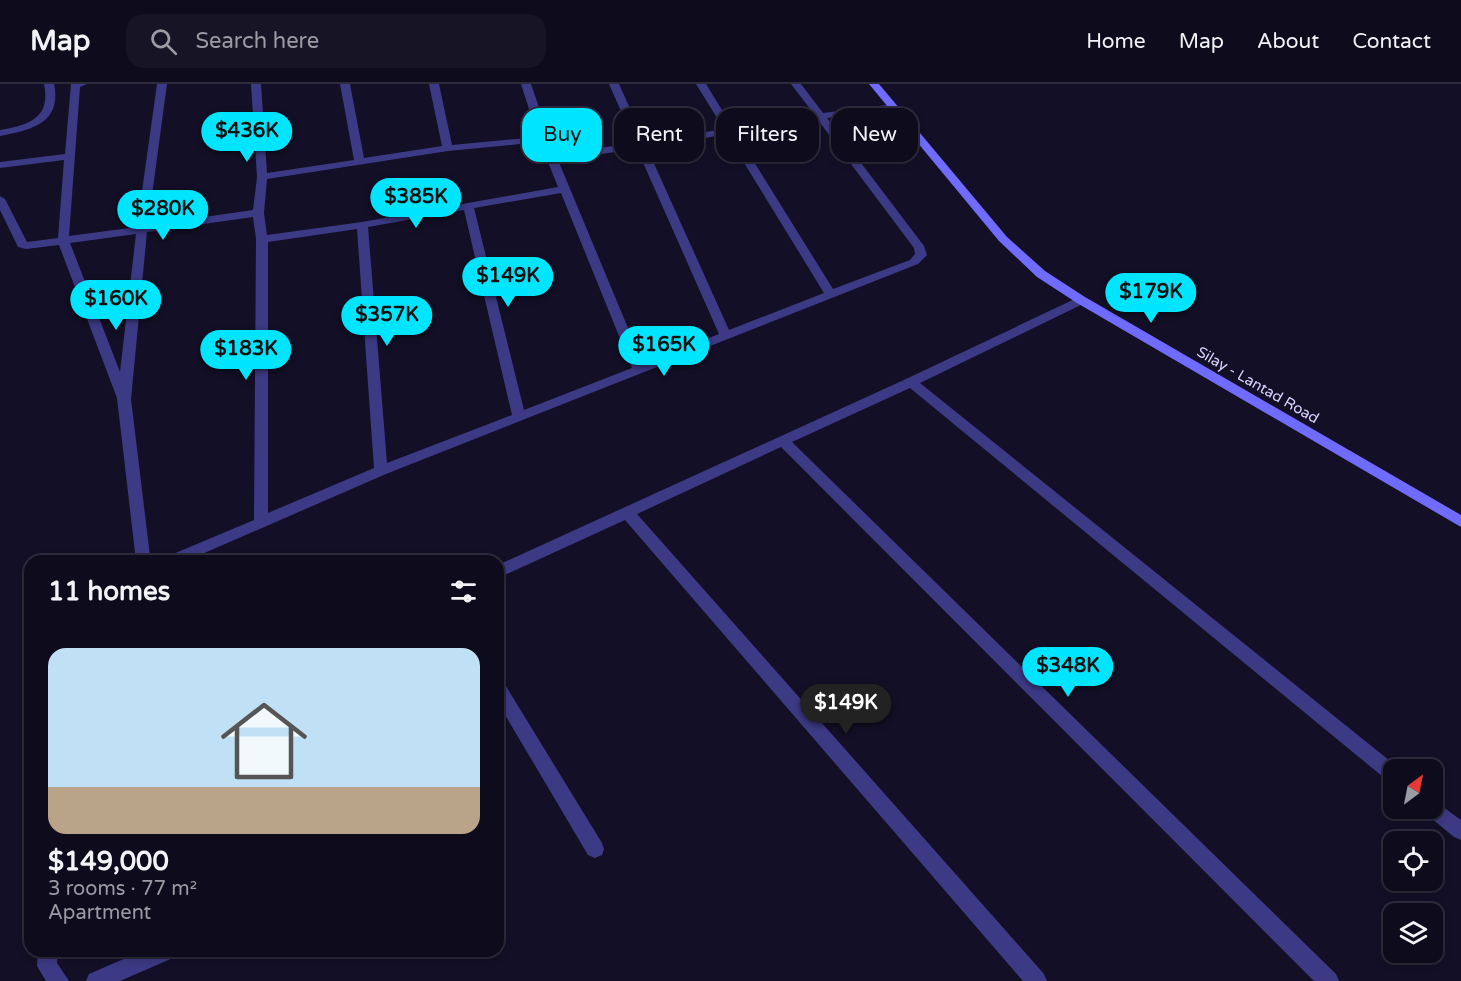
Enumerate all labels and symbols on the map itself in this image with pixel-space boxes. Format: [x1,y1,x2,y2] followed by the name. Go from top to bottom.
[205,112,289,163] pin: $436K
[374,178,458,229] pin: $385K
[121,190,205,241] pin: $280K
[466,257,550,308] pin: $149K
[1109,273,1193,324] pin: $179K
[74,280,158,331] pin: $160K
[345,296,429,347] pin: $357K
[622,326,706,377] pin: $165K
[204,330,288,381] pin: $183K
[1194,343,1322,427] street label: Silay - Lantad Road
[1026,647,1110,698] pin: $348K
[804,684,888,735] pin: $149K
[1383,759,1443,819] north arrow

